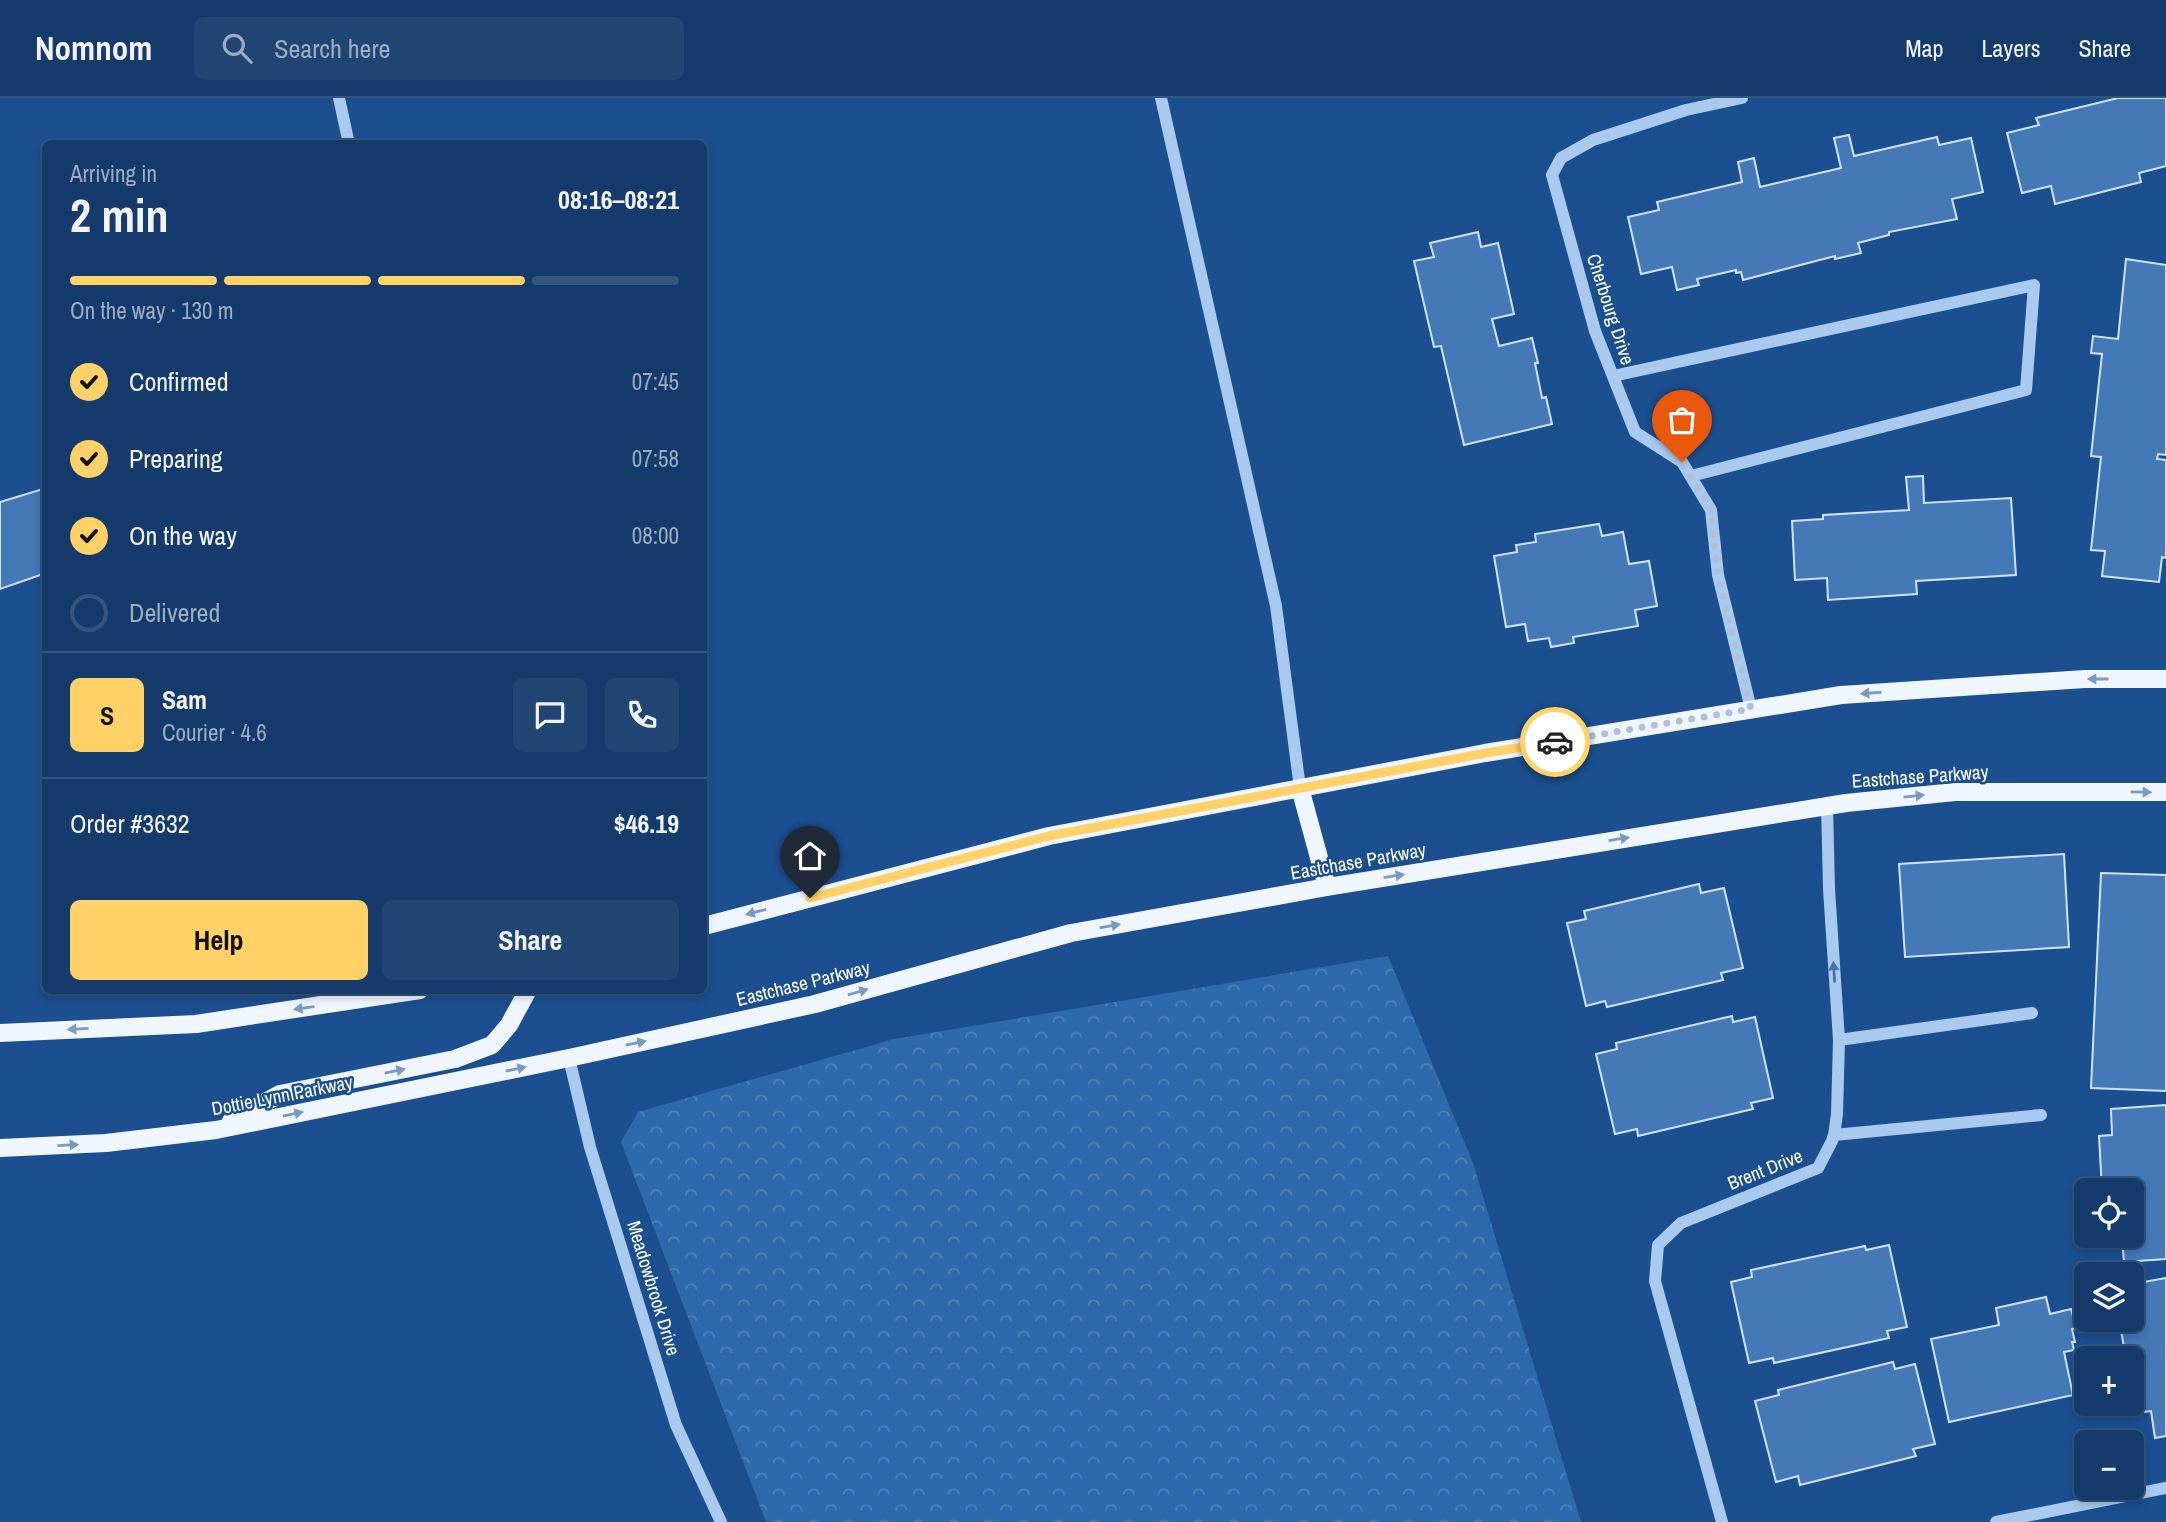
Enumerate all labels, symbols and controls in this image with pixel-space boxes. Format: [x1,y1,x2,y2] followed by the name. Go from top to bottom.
[194,17,684,80] search box
[35,26,152,70] text: Nomnom
[218,29,256,67] icon: search
[274,31,390,66] text: Search here
[1905,32,1943,64] text: Map
[1981,32,2040,64] text: Layers
[2078,32,2131,64] text: Share
[70,158,157,189] text: Arriving in
[558,182,679,217] text: 08:16–08:21
[70,184,169,246] text: 2 min
[1581,250,1641,368] street label: Cherbourg Drive
[70,295,234,326] text: On the way · 130 m
[70,363,108,401] icon: check
[129,364,229,399] text: Confirmed
[632,366,679,397] text: 07:45
[1652,390,1712,462] pin
[1663,401,1701,439] icon: bag
[70,440,108,478] icon: check
[129,441,223,476] text: Preparing
[632,443,679,474] text: 07:58
[70,517,108,555] icon: check
[129,518,237,553] text: On the way
[632,520,679,551] text: 08:00
[129,595,220,630] text: Delivered
[2087,673,2109,685] one-way arrow
[513,678,587,752] button: chat
[605,678,679,752] button: phone
[162,682,207,717] text: Sam
[1859,688,1881,699] one-way arrow
[100,698,114,733] text: S
[1520,707,1590,777] courier
[162,717,267,748] text: Courier · 4.6
[1536,723,1574,761] icon: car
[1851,758,1989,794] street label: Eastchase Parkway
[2131,786,2153,798] one-way arrow
[1903,790,1925,801] one-way arrow
[70,806,190,841] text: Order #3632
[614,806,679,841] text: $46.19
[780,826,840,898] pin
[1608,833,1630,844] one-way arrow
[1288,836,1428,886] street label: Eastchase Parkway
[791,837,829,875] icon: home
[1383,870,1405,881] one-way arrow
[70,900,368,980] button: Help
[382,900,679,980] button: Share
[745,907,767,918] one-way arrow
[1099,920,1121,931] one-way arrow
[733,954,873,1012] street label: Eastchase Parkway
[1829,961,1840,983] one-way arrow
[847,986,869,997] one-way arrow
[293,1002,315,1013] one-way arrow
[67,1024,89,1035] one-way arrow
[625,1037,647,1048] one-way arrow
[505,1063,527,1074] one-way arrow
[384,1065,406,1076] one-way arrow
[209,1069,355,1121] street label: Dottie Lynn Parkway
[282,1109,304,1120] one-way arrow
[57,1140,79,1151] one-way arrow
[1724,1142,1806,1196] street label: Brent Drive
[2074,1178,2144,1500] map controls
[2074,1178,2144,1248] button: locate
[621,1218,687,1358] street label: Meadowbrook Drive
[2074,1262,2144,1332] button: layers
[2074,1346,2144,1416] button: +
[2074,1430,2144,1500] button: −

